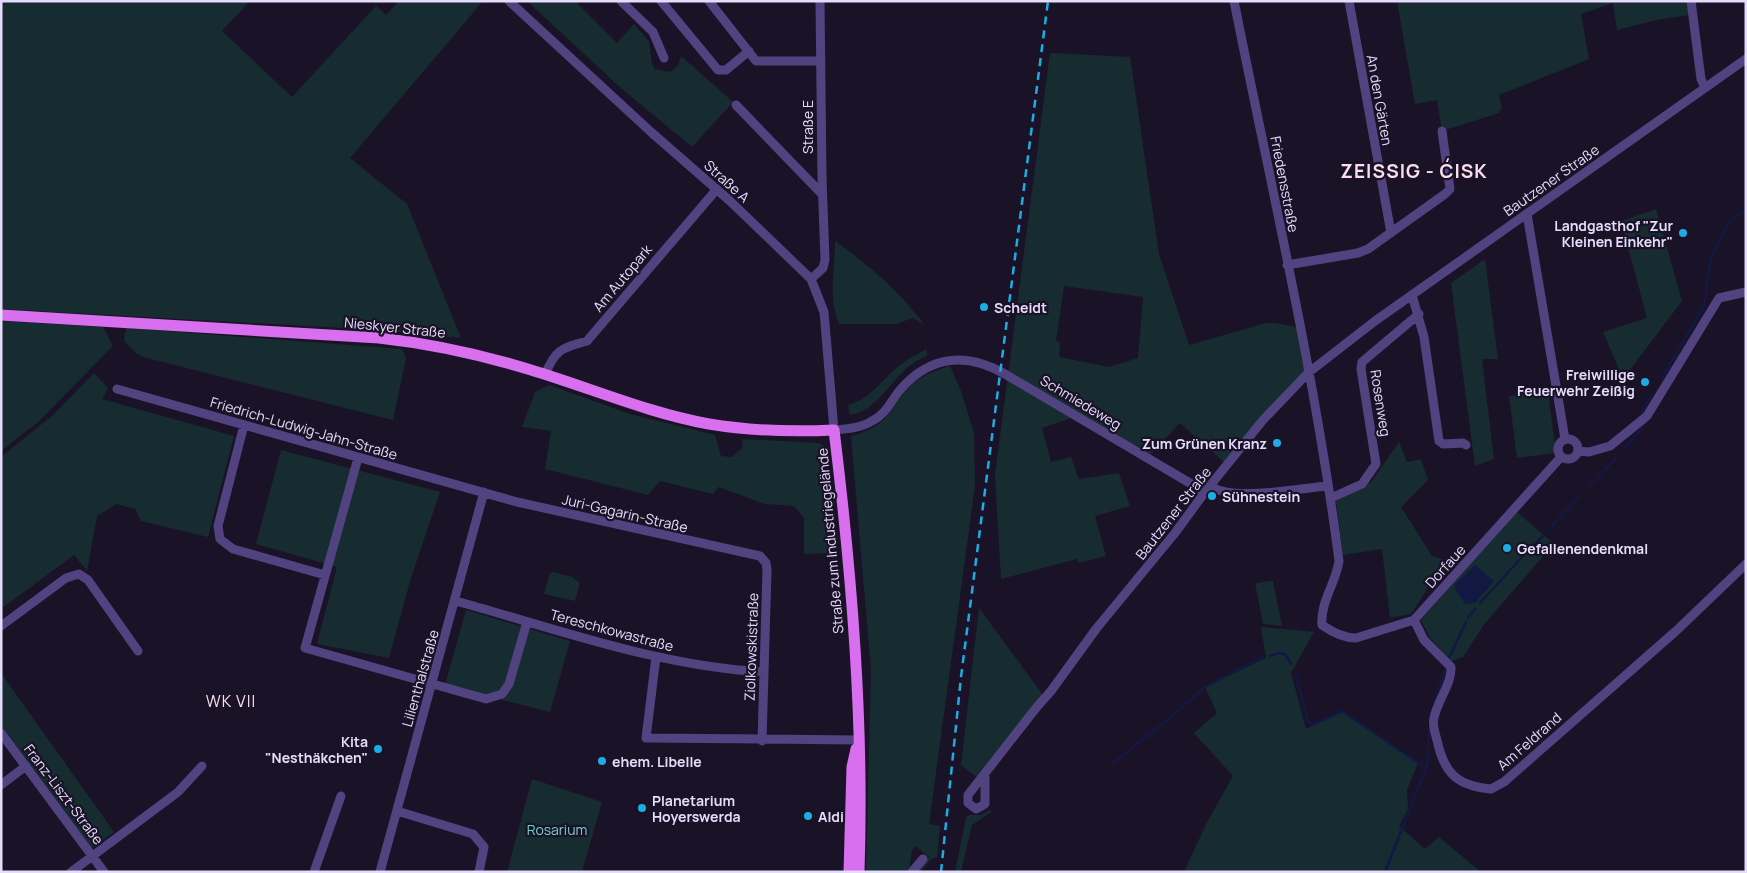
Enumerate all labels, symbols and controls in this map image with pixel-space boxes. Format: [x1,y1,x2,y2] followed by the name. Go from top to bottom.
[1363,53,1397,147] street label: An den Gärten
[798,100,817,154] street label: Straße E
[1266,134,1304,234] street label: Friedensstraße
[1499,140,1603,220] street label: Bautzener Straße
[700,156,754,207] street label: Straße A
[1340,158,1488,184] district label: ZEISSIG - ĆISK
[1554,216,1673,251] place label: Landgasthof "Zur Kleinen Einkehr"
[1677,227,1689,239] marker: Landgasthof "Zur Kleinen Einkehr"
[588,240,656,316] street label: Am Autopark
[994,298,1047,317] place label: Scheidt
[978,301,990,313] marker: Scheidt
[343,312,447,342] street label: Nieskyer Straße
[1517,365,1635,400] place label: Freiwillige Feuerwehr Zeißig
[1366,368,1396,438] street label: Rosenweg
[1037,370,1125,434] street label: Schmiedeweg
[1639,376,1651,388] marker: Freiwillige Feuerwehr Zeißig
[208,392,400,464] street label: Friedrich-Ludwig-Jahn-Straße
[1142,434,1267,453] place label: Zum Grünen Kranz
[1271,437,1283,449] marker: Zum Grünen Kranz
[812,447,848,635] street label: Straße zum Industriegelände
[1131,463,1215,563] street label: Bautzener Straße
[1222,487,1300,506] place label: Sühnestein
[560,489,690,537] street label: Juri-Gagarin-Straße
[1206,490,1218,502] marker: Sühnestein
[1517,539,1648,558] place label: Gefallenendenkmal
[1421,540,1469,592] street label: Dorfaue
[1501,542,1513,554] marker: Gefallenendenkmal
[740,593,762,701] street label: Ziolkowskistraße
[548,604,676,656] street label: Tereschkowastraße
[397,627,443,729] street label: Lilienthalstraße
[206,690,256,712] district label: WK VII
[1493,708,1565,774] street label: Am Feldrand
[265,732,368,767] place label: Kita "Nesthäkchen"
[20,740,108,848] street label: Franz-Liszt-Straße
[372,743,384,755] marker: Kita "Nesthäkchen"
[612,752,702,771] place label: ehem. Libelle
[596,755,608,767] marker: ehem. Libelle
[652,791,741,826] place label: Planetarium Hoyerswerda
[636,802,648,814] marker: Planetarium Hoyerswerda
[818,807,844,826] place label: Aldi
[802,810,814,822] marker: Aldi
[527,820,587,839] park label: Rosarium

